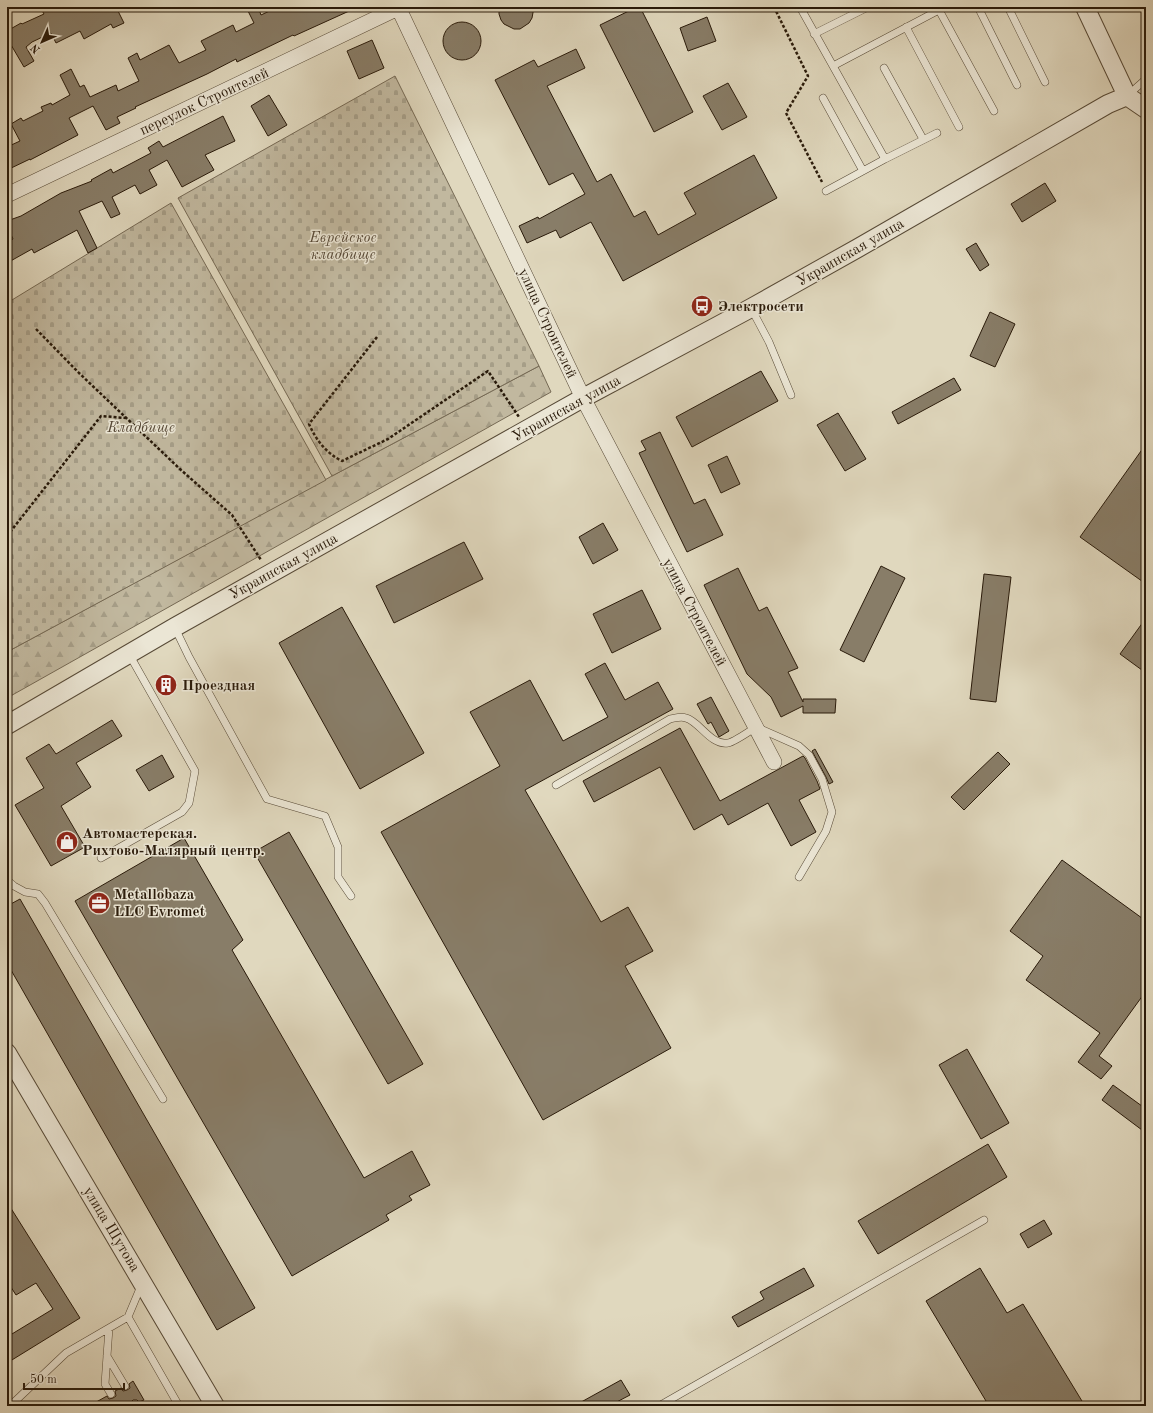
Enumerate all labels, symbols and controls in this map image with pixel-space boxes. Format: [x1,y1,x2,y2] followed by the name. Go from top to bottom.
[22,22,62,62] north arrow
[29,41,43,55] text: N
[138,66,272,139] street label: переулок Строителей
[795,216,907,290] street label: Украинская улица
[308,231,377,263] park label: Еврейское кладбище
[515,266,579,381] street label: улица Строителей
[689,293,715,319] bus stop icon: Электросети
[718,300,804,315] place label: Электросети
[510,373,624,445] street label: Украинская улица
[106,420,175,436] park label: Кладбище
[227,531,341,603] street label: Украинская улица
[659,556,728,669] street label: улица Строителей
[153,672,179,698] building icon: Проездная
[182,679,255,694] place label: Проездная
[82,827,265,859] place label: Автомастерская. Рихтово-Малярный центр.
[54,829,80,855] shop icon: Автомастерская. Рихтово-Малярный центр.
[114,888,206,920] place label: Metallobaza LLC Evromet
[86,890,112,916] office icon: Metallobaza LLC Evromet
[80,1185,142,1275] street label: улица Шутова
[24,1365,124,1391] scale bar
[30,1373,57,1386] text: 50 m

